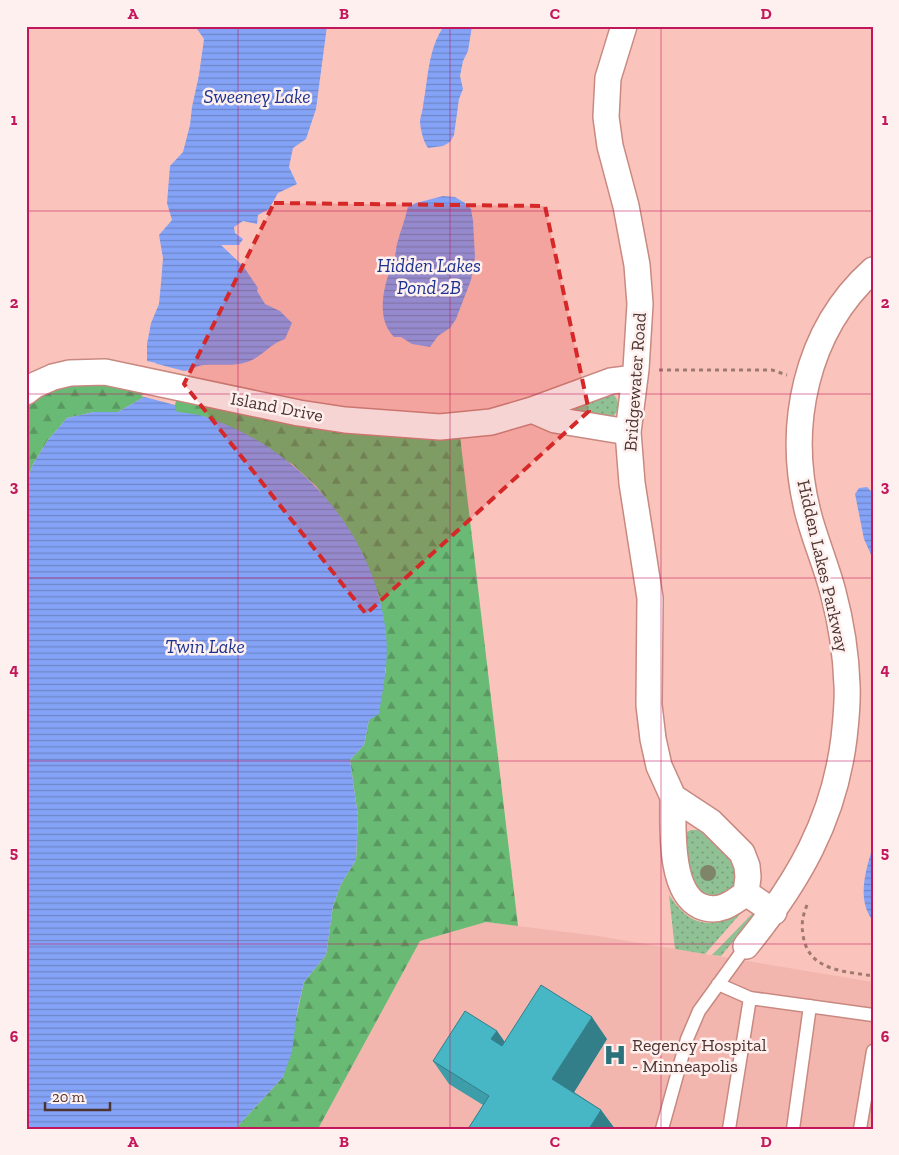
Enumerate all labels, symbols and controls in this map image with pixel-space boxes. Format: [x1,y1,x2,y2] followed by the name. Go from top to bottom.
[128,4,139,23] text: A
[339,4,349,23] text: B
[550,4,560,23] text: C
[760,4,772,23] text: D
[203,85,311,108] water label: Sweeney Lake
[11,110,18,129] text: 1
[882,110,889,129] text: 1
[377,254,481,299] water label: Hidden Lakes Pond 2B
[10,293,19,312] text: 2
[881,293,890,312] text: 2
[619,312,651,452] street label: Bridgewater Road
[229,387,325,427] street label: Island Drive
[10,477,19,496] text: 3
[881,477,890,496] text: 3
[792,478,854,655] street label: Hidden Lakes Parkway
[165,635,245,658] water label: Twin Lake
[9,660,19,679] text: 4
[880,660,890,679] text: 4
[10,843,18,862] text: 5
[881,843,889,862] text: 5
[10,1027,19,1046] text: 6
[881,1027,890,1046] text: 6
[632,1034,767,1077] place label: Regency Hospital - Minneapolis
[602,1042,628,1068] hospital icon: Regency Hospital - Minneapolis
[45,1080,110,1112] scale bar
[52,1088,85,1106] text: 20 m
[128,1132,139,1151] text: A
[339,1132,349,1151] text: B
[550,1132,560,1151] text: C
[760,1132,772,1151] text: D

